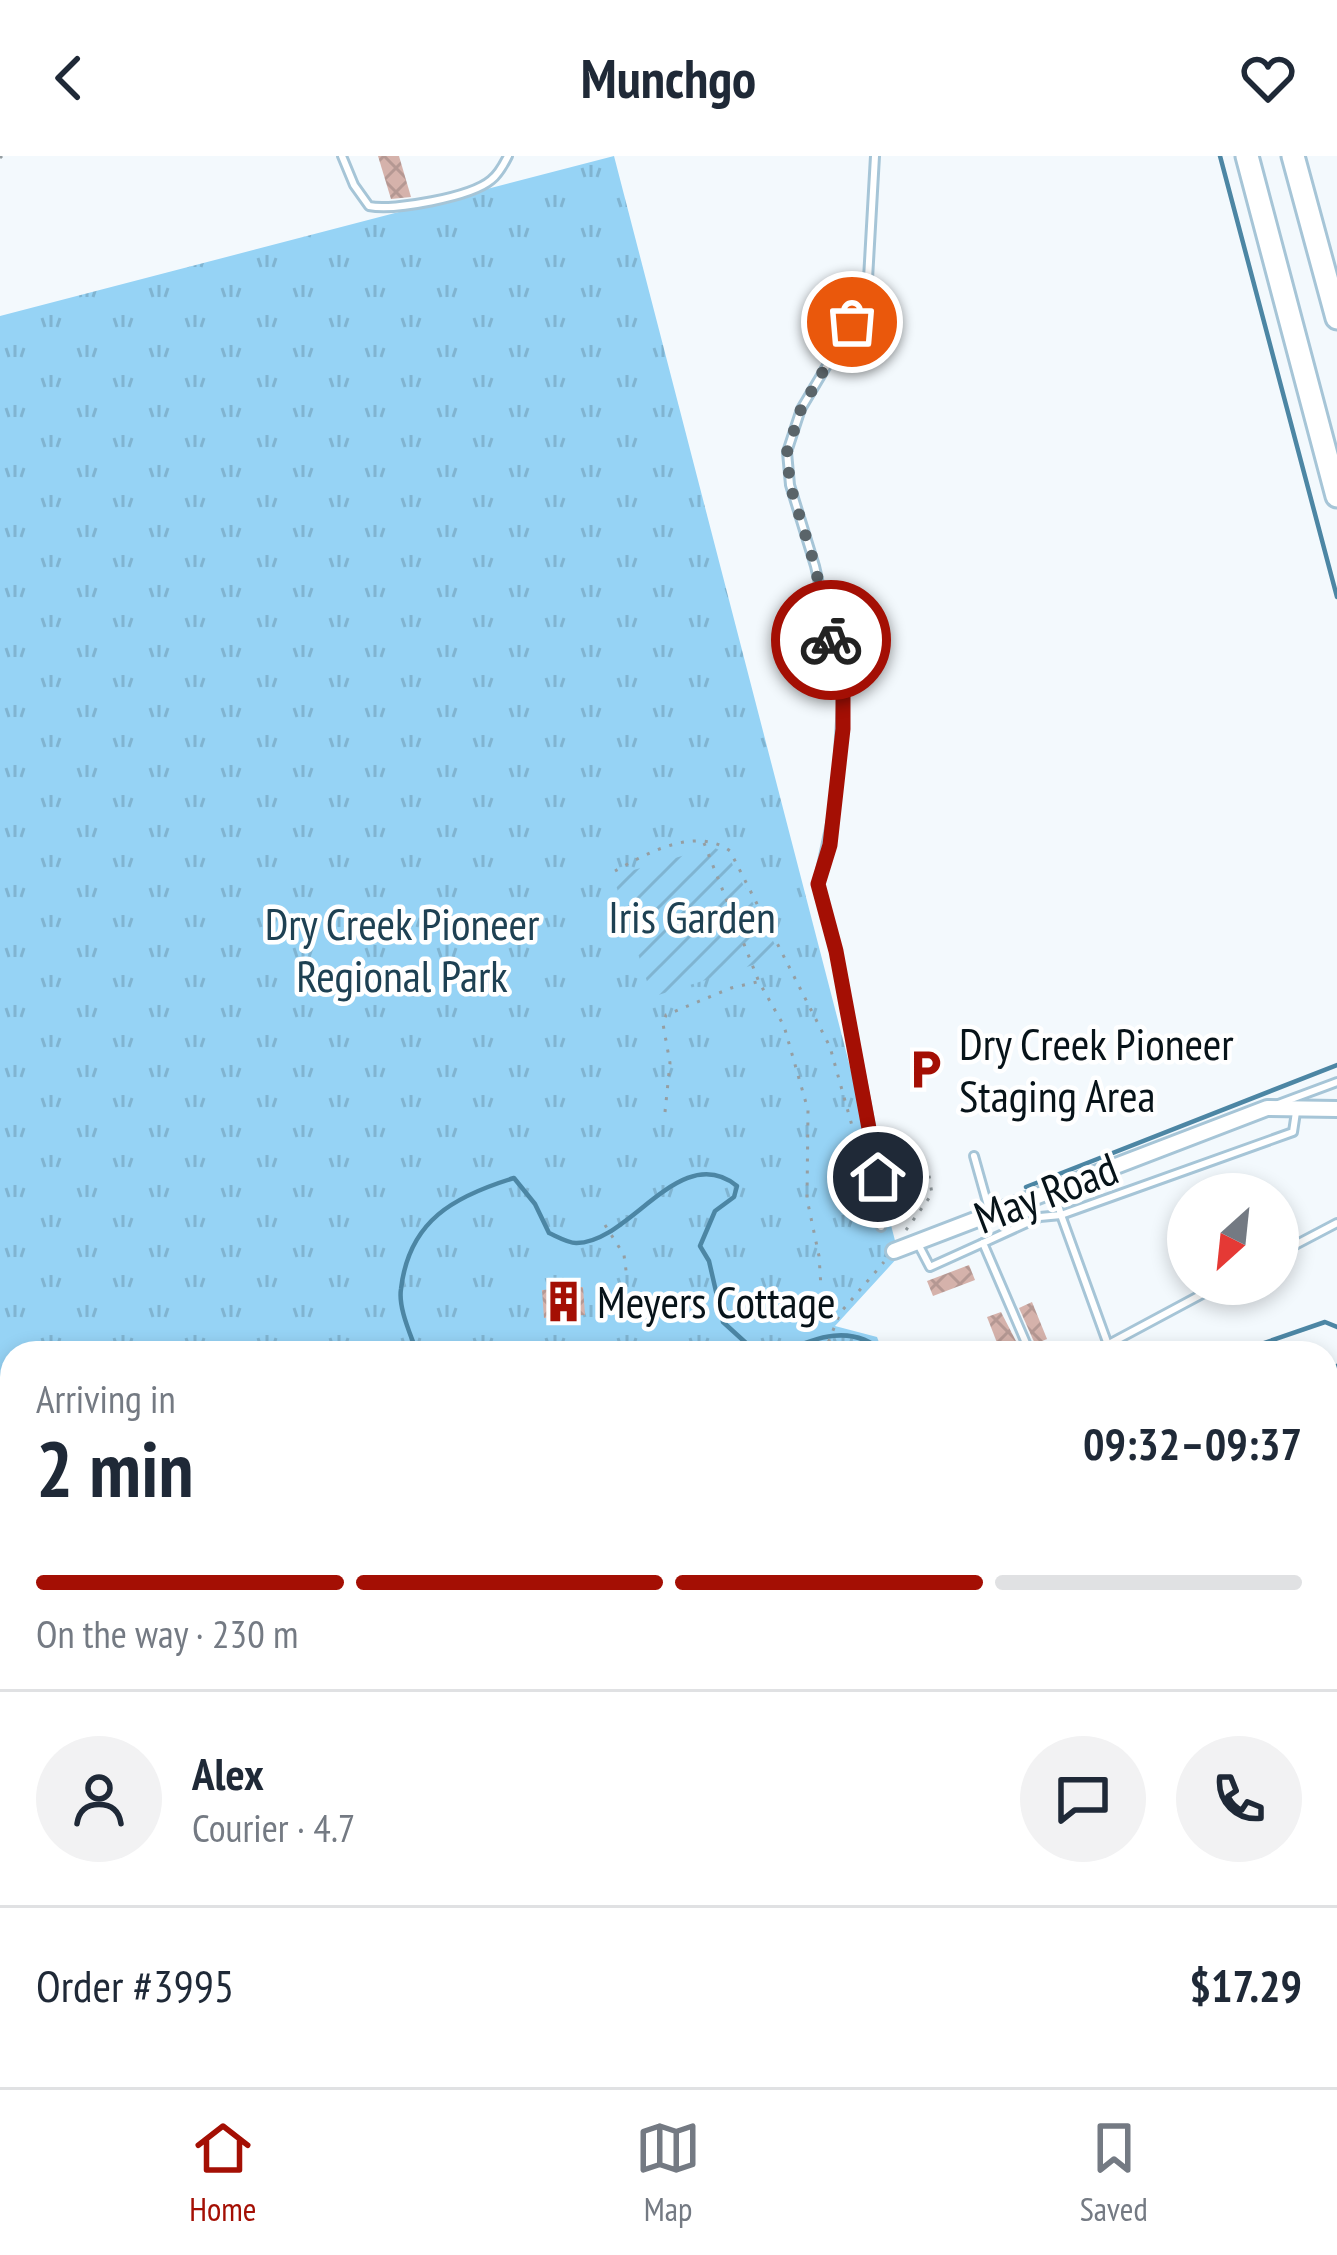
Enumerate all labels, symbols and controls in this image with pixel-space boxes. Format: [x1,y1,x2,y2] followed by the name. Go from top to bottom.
[581,43,756,113] text: Munchgo
[36,45,102,111] icon: back
[1235,45,1301,111] icon: heart
[801,271,903,373] pin
[819,289,885,355] icon: bag
[771,580,891,700] courier
[798,607,864,673] icon: bike
[608,887,776,945] park label: Iris Garden
[265,894,540,1004] park label: Dry Creek Pioneer Regional Park
[959,1014,1234,1124] place label: Dry Creek Pioneer Staging Area
[902,1047,948,1093] parking icon: Dry Creek Pioneer Staging Area
[827,1126,929,1228] pin
[966,1138,1125,1246] street label: May Road
[845,1144,911,1210] icon: home
[1167,1173,1299,1305] north arrow
[1167,1173,1299,1305] map controls
[597,1272,836,1330] place label: Meyers Cottage
[540,1279,586,1325] building icon: Meyers Cottage
[36,1373,176,1424] text: Arriving in
[1083,1414,1302,1472] text: 09:32–09:37
[36,1418,194,1519] text: 2 min
[36,1608,298,1659] text: On the way · 230 m
[36,1736,162,1862] button: person
[1020,1736,1146,1862] button: chat
[1176,1736,1302,1862] button: phone
[192,1744,264,1802] text: Alex
[192,1802,355,1853] text: Courier · 4.7
[36,1956,234,2014] text: Order #3995
[1189,1956,1302,2014] text: $17.29
[189,2115,256,2230] tab: Home
[635,2115,701,2230] tab: Map
[1080,2115,1148,2230] tab: Saved

